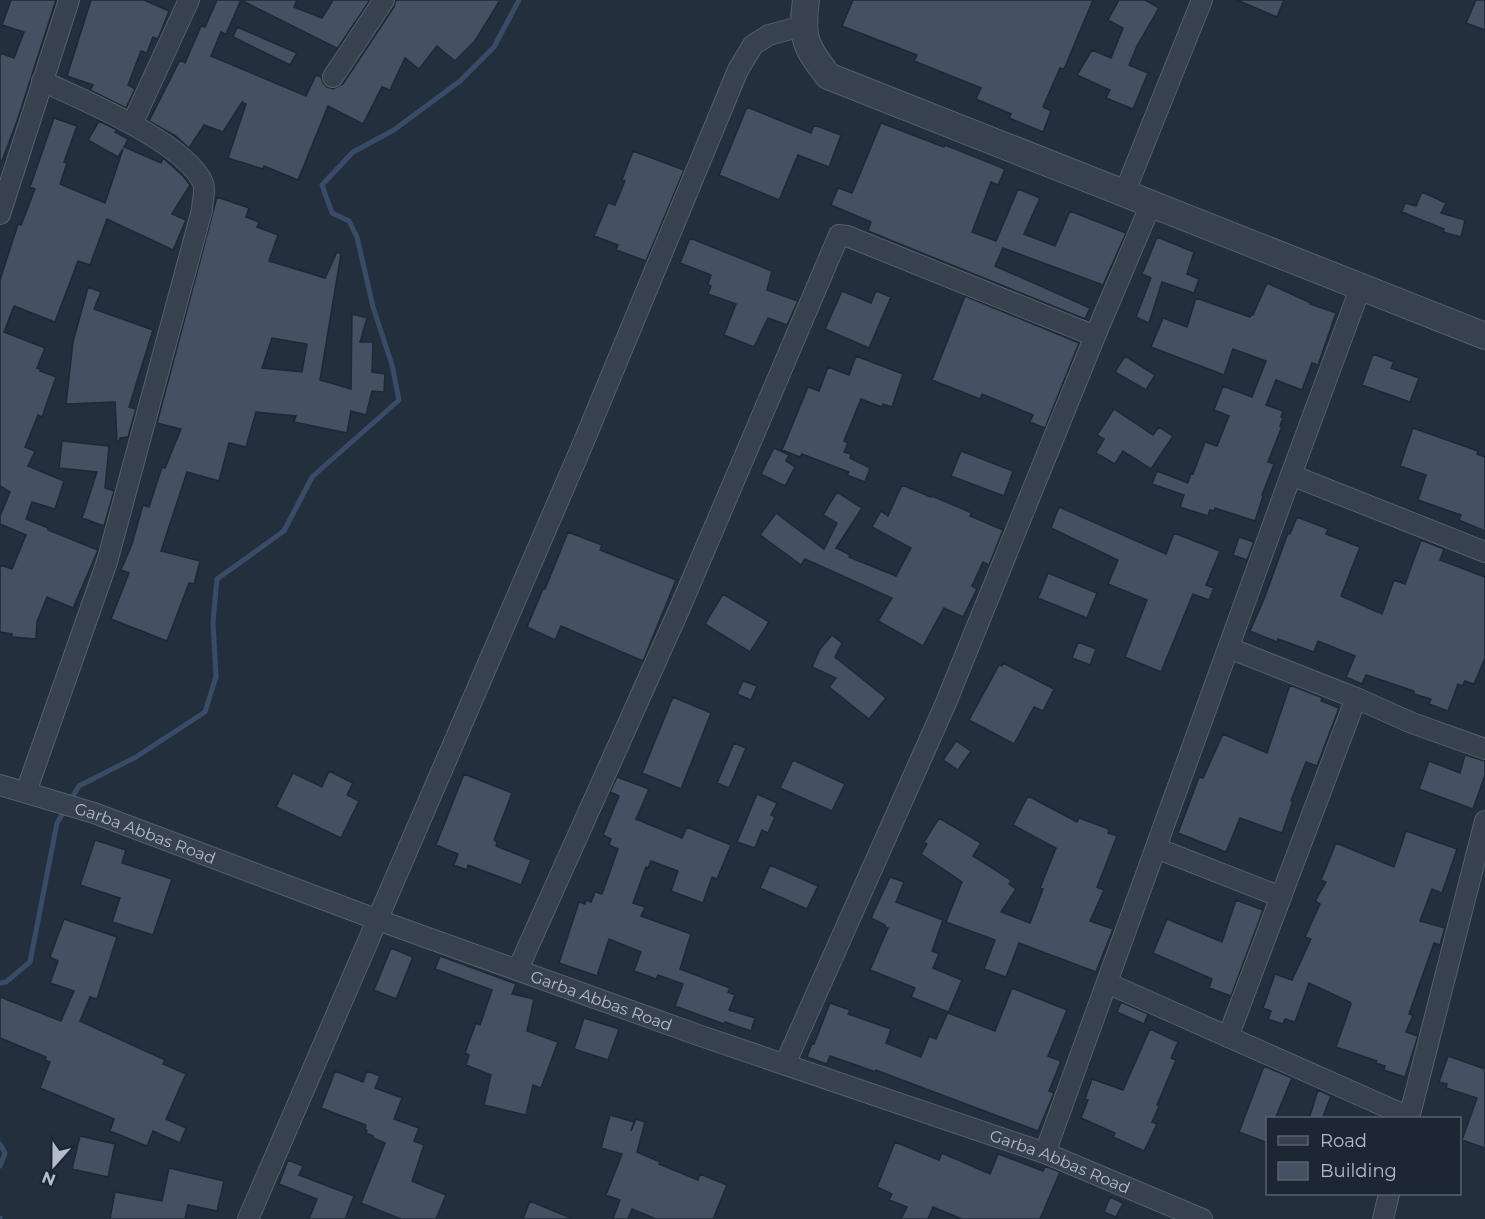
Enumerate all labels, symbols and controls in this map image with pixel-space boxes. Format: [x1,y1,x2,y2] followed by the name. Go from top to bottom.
[72,798,218,868] street label: Garba Abbas Road
[528,966,675,1034] street label: Garba Abbas Road
[1266,1117,1461,1195] legend
[987,1125,1133,1197] street label: Garba Abbas Road
[1320,1130,1367,1152] text: Road
[24,1135,84,1195] north arrow
[1320,1160,1397,1182] text: Building
[39,1167,58,1190] text: N

